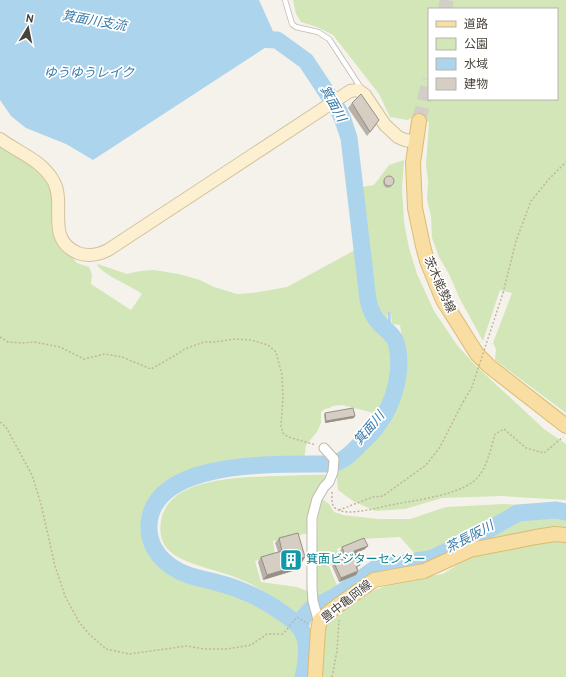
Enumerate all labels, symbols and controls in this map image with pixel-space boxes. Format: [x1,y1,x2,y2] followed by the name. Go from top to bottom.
[8,8,48,48] north arrow
[61,8,129,36] water label: 箕面川支流
[428,8,558,100] legend
[24,12,35,27] text: N
[464,17,488,33] text: 道路
[464,37,488,53] text: 公園
[464,57,488,73] text: 水域
[44,66,135,82] water label: ゆうゆうレイク
[464,77,488,93] text: 建物
[316,83,349,127] water label: 箕面川
[419,254,459,316] street label: 茨木能勢線
[351,407,390,449] water label: 箕面川
[443,518,498,557] water label: 茶長阪川
[278,547,304,573] building icon: 箕面ビジターセンター
[306,552,426,568] place label: 箕面ビジターセンター
[318,577,376,627] street label: 豊中亀岡線

